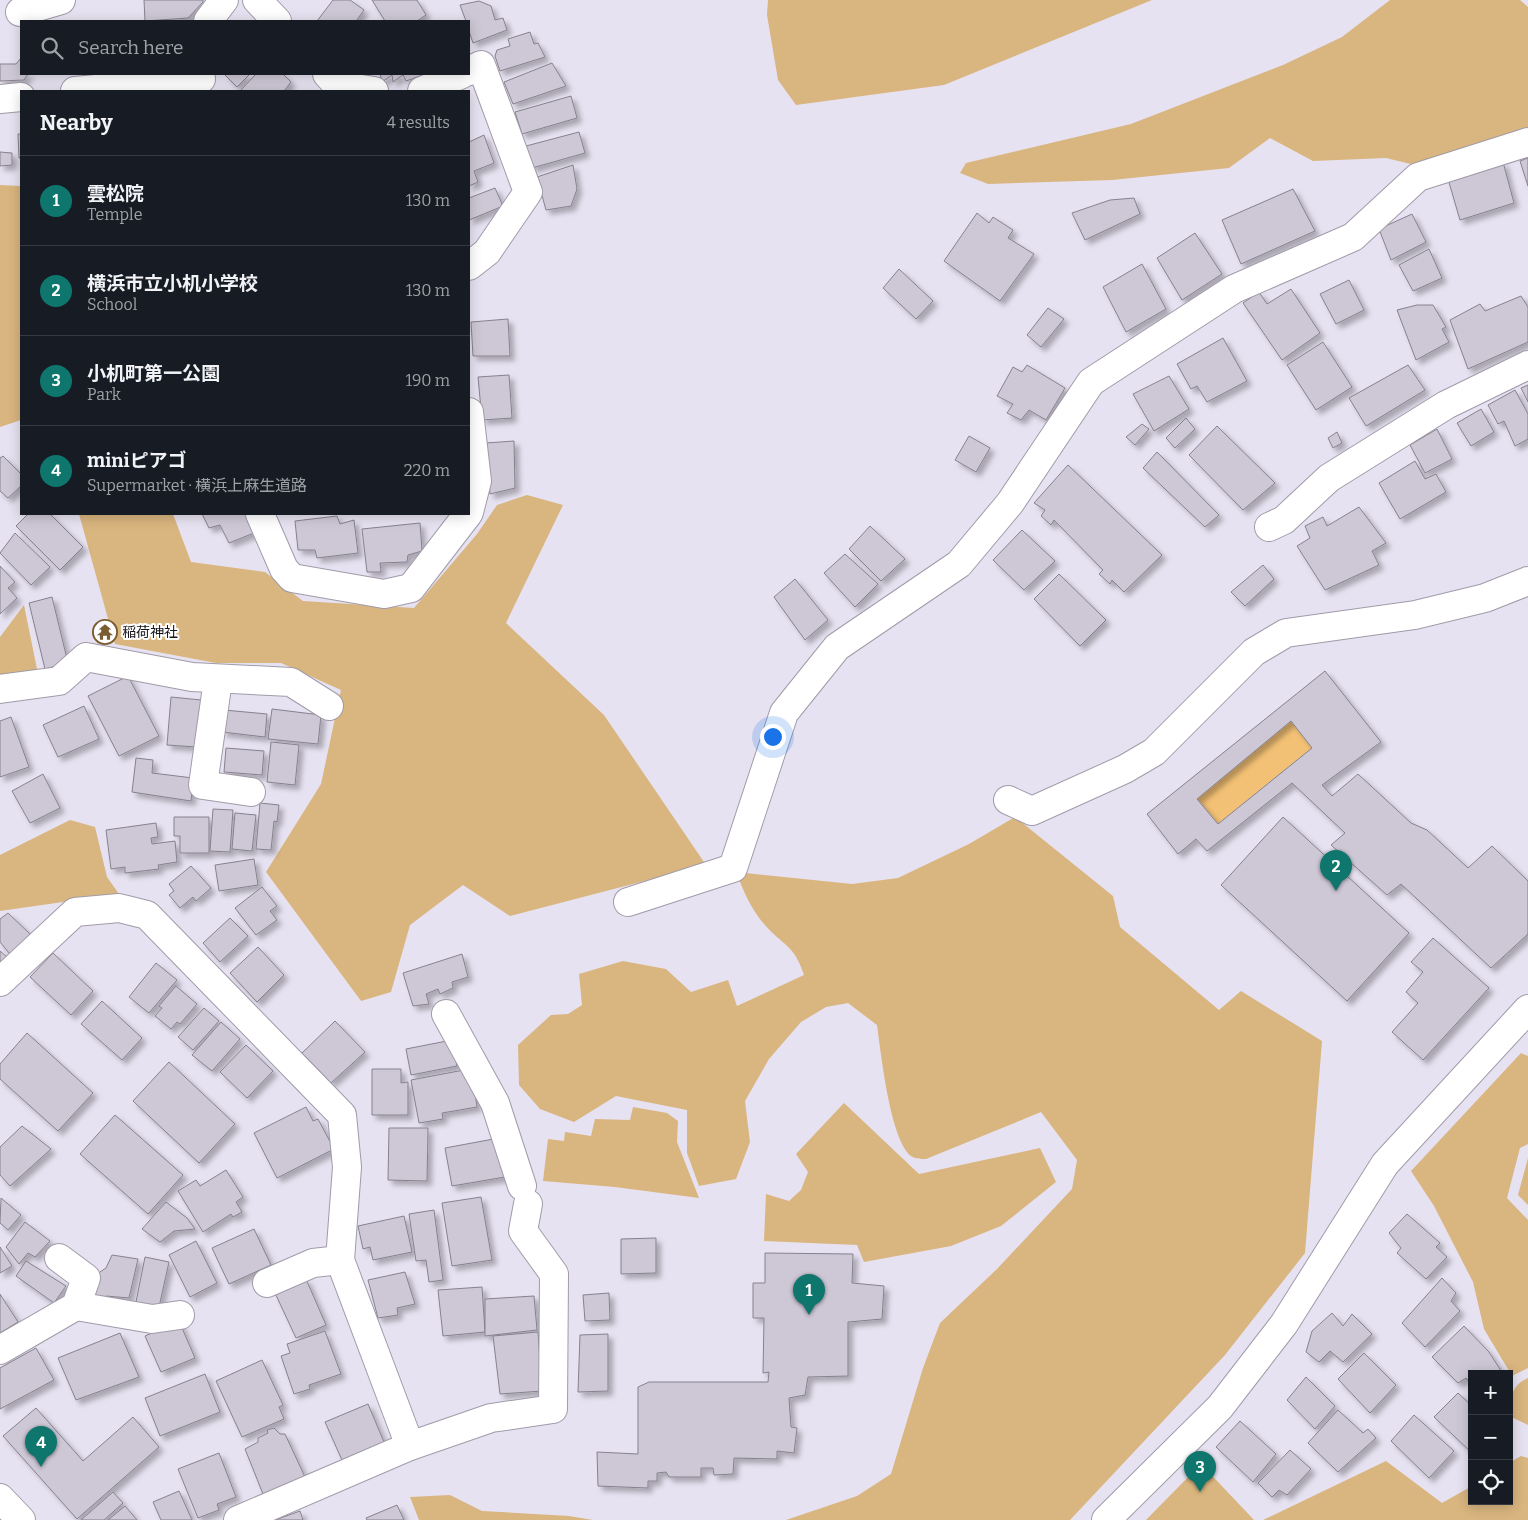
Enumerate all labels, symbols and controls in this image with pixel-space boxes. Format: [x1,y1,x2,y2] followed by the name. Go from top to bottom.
[20,20,470,75] search box
[38,34,66,62] icon: search
[78,36,183,59] text: Search here
[40,110,113,136] text: Nearby
[387,113,450,132] text: 4 results
[87,182,144,205] text: 雲松院
[53,191,59,210] text: 1
[406,191,450,210] text: 130 m
[87,205,142,224] text: Temple
[87,272,258,295] text: 横浜市立小机小学校
[51,281,61,300] text: 2
[406,281,450,300] text: 130 m
[87,295,137,314] text: School
[87,362,220,385] text: 小机町第一公園
[51,371,61,390] text: 3
[405,371,450,390] text: 190 m
[87,385,121,404] text: Park
[87,449,186,472] text: miniピアゴ
[51,461,61,480] text: 4
[404,461,450,480] text: 220 m
[87,476,307,495] text: Supermarket · 横浜上麻生道路
[92,619,118,645] temple icon: 稲荷神社
[122,624,178,641] place label: 稲荷神社
[760,724,786,750] your location
[1320,850,1352,891] pin: 2
[793,1274,825,1315] pin: 1
[1468,1370,1513,1505] map controls
[1468,1370,1513,1415] button: +
[1468,1415,1513,1460] button: −
[25,1426,57,1467] pin: 4
[1184,1451,1216,1492] pin: 3
[1468,1460,1513,1505] button: locate

